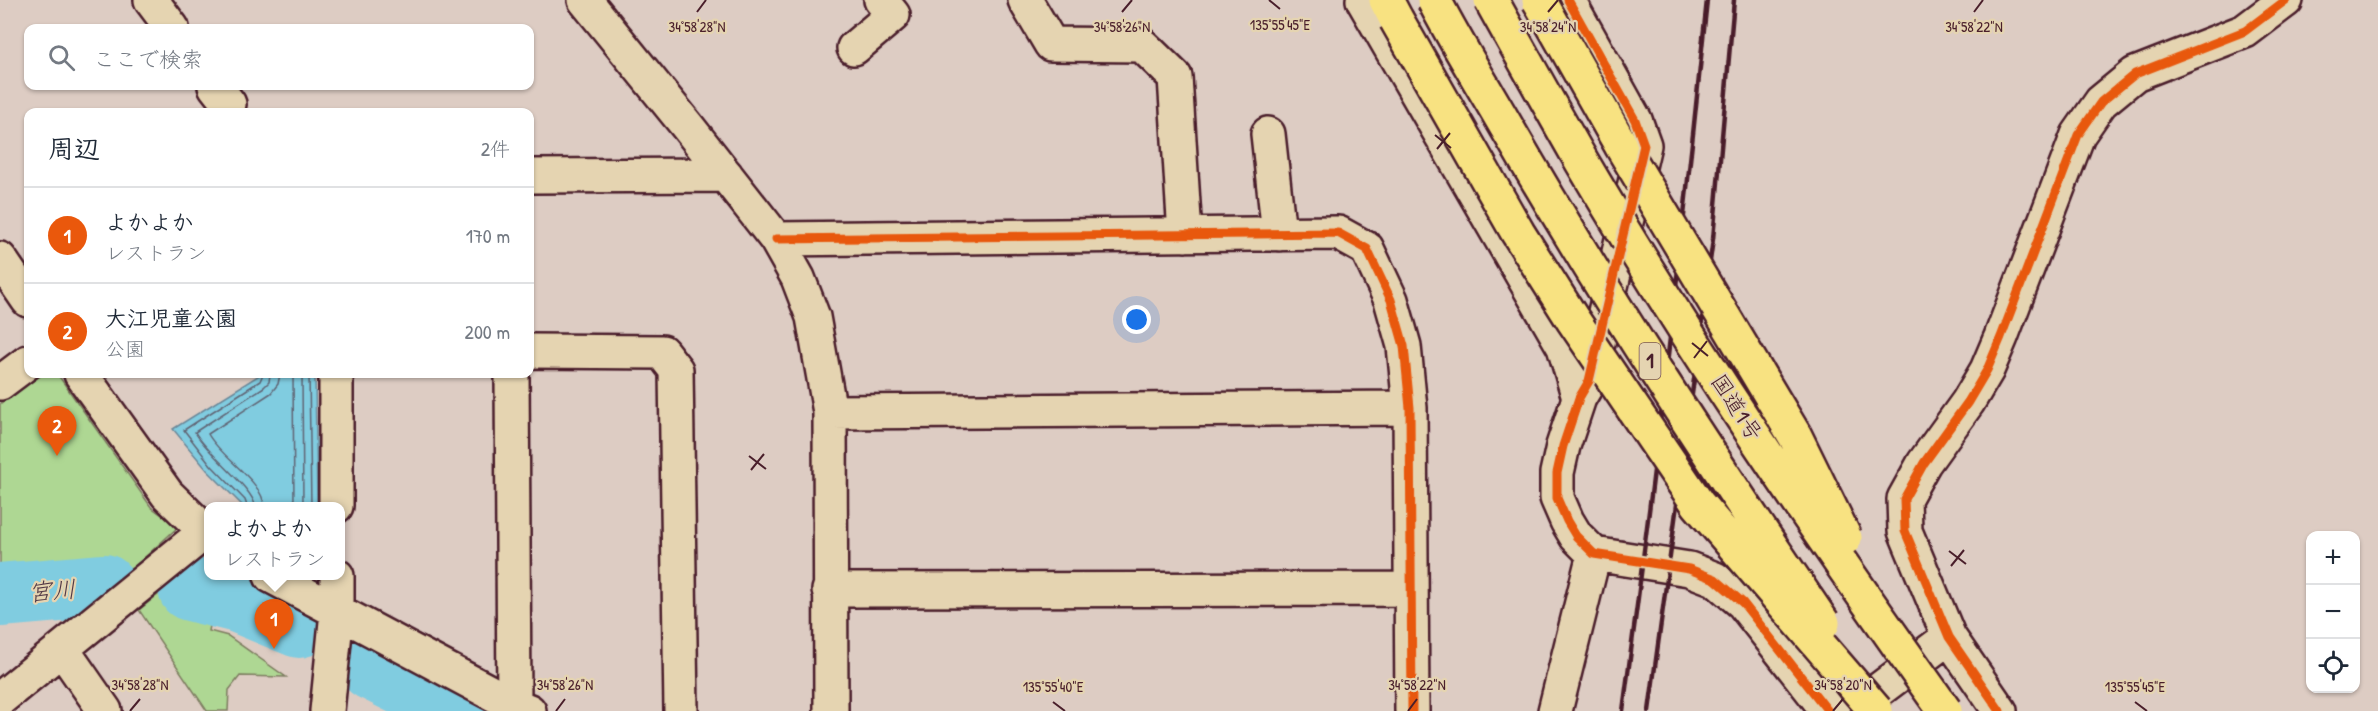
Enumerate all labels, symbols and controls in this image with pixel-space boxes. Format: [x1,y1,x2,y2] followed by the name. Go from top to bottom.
[1250,14,1311,35] text: 135°55'45"E
[668,16,726,37] text: 34°58'28"N
[1094,16,1150,37] text: 34°58'26"N
[1520,16,1576,37] text: 34°58'24"N
[1945,16,2003,37] text: 34°58'22"N
[24,24,534,90] search box
[45,41,78,74] icon: search
[93,44,203,74] text: ここで検索
[48,131,100,166] text: 周辺
[481,135,510,162] text: 2件
[105,207,193,237] text: よかよか
[64,222,71,249] text: 1
[466,222,510,249] text: 170 m
[105,239,207,266] text: レストラン
[105,303,237,333] text: 大江児童公園
[1122,305,1151,334] your location
[63,318,72,345] text: 2
[465,318,510,345] text: 200 m
[105,335,145,362] text: 公園
[1640,343,1660,379] road number: 1
[1704,368,1770,446] street label: 国道1号
[38,406,76,456] pin: 2
[204,502,345,580] popup
[224,513,312,543] text: よかよか
[2306,531,2360,693] map controls
[2306,531,2360,585] button: +
[224,545,325,572] text: レストラン
[27,572,77,608] water label: 宮川
[2306,585,2360,639] button: −
[254,600,294,649] pin: 1
[2306,639,2360,693] button: locate
[111,674,169,695] text: 34°58'28"N
[537,674,593,695] text: 34°58'26"N
[1388,674,1446,695] text: 34°58'22"N
[1814,674,1872,695] text: 34°58'20"N
[1023,676,1084,697] text: 135°55'40"E
[2105,676,2166,697] text: 135°55'45"E

